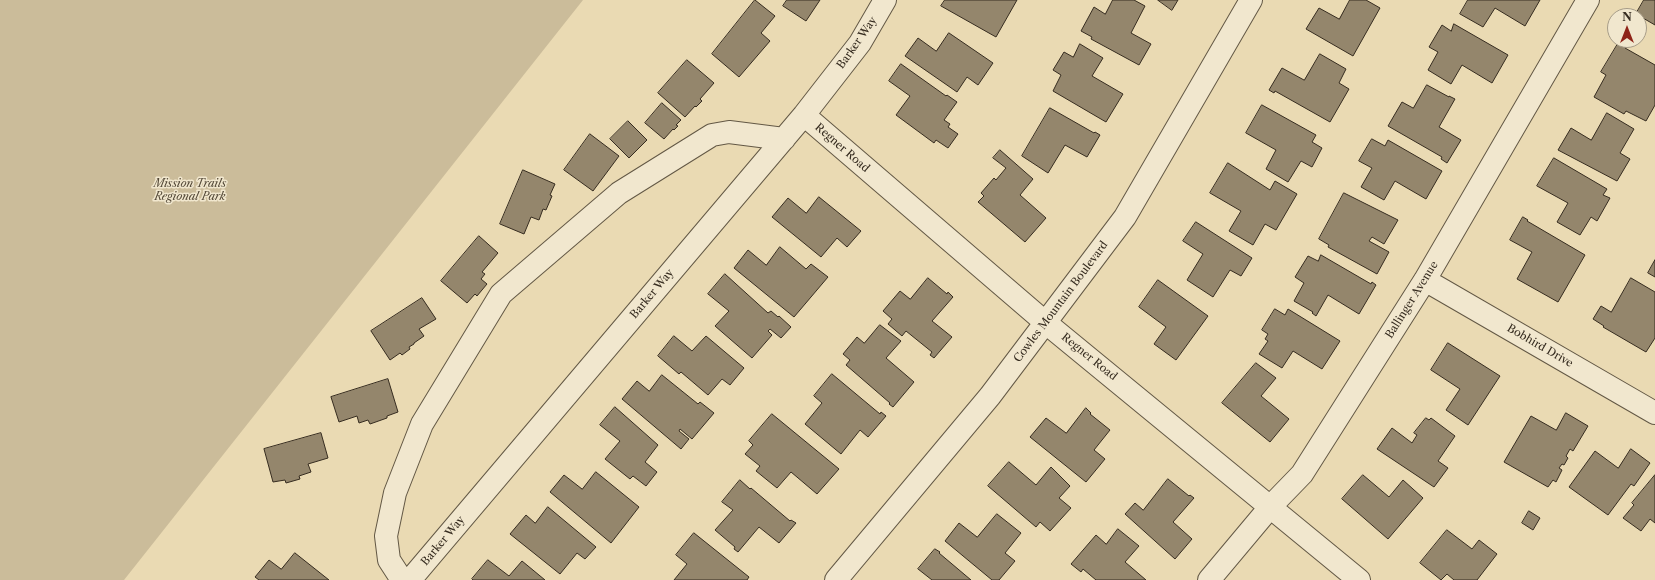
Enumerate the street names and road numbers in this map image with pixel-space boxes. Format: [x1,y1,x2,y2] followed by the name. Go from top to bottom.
[834,14,880,72] street label: Barker Way
[812,121,872,175] street label: Regner Road
[1011,239,1111,365] street label: Cowles Mountain Boulevard
[1383,259,1441,341] street label: Ballinger Avenue
[628,267,676,321] street label: Barker Way
[1505,322,1575,370] street label: Bobhird Drive
[1059,331,1119,383] street label: Regner Road
[419,514,467,568] street label: Barker Way

